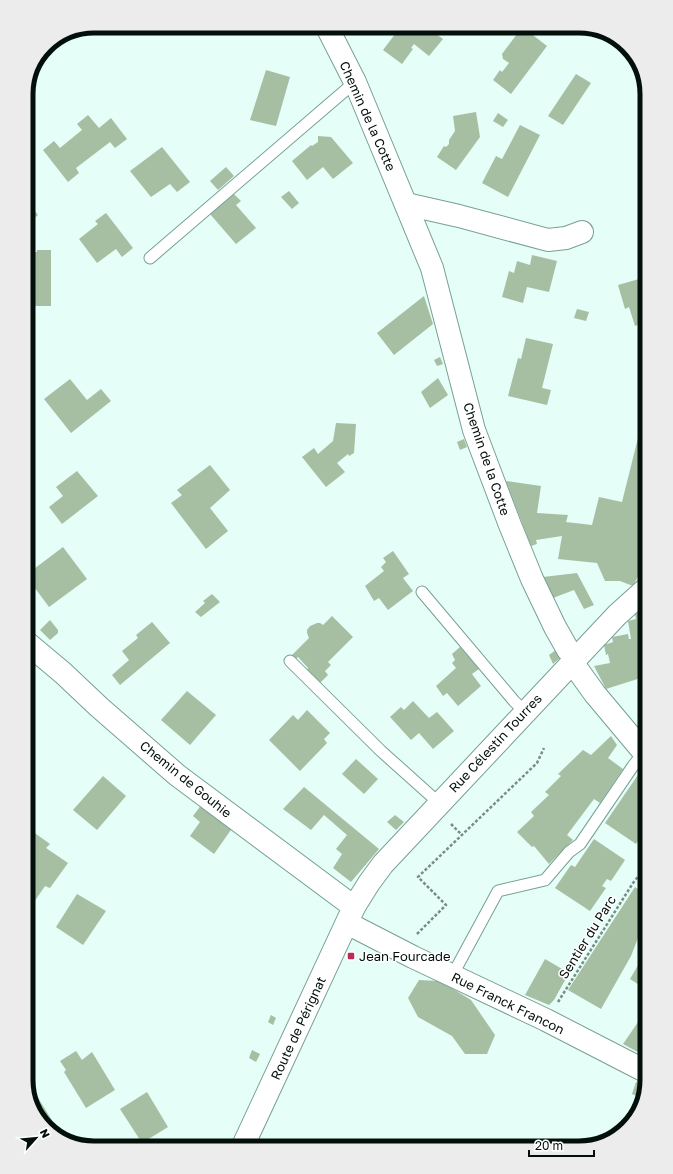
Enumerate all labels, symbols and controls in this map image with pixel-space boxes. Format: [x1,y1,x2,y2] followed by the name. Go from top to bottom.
[337,59,399,173] street label: Chemin de la Cotte
[460,400,514,518] street label: Chemin de la Cotte
[445,690,545,796] street label: Rue Célestin Tourres
[137,737,235,821] street label: Chemin de Gouhie
[555,892,619,982] street label: Sentier du Parc
[359,948,451,964] place label: Jean Fourcade
[346,951,356,961] marker: Jean Fourcade
[449,969,567,1037] street label: Rue Franck Francon
[267,974,329,1082] street label: Route de Pérignat
[16,1118,56,1158] north arrow
[38,1127,53,1140] text: N
[529,1132,594,1158] scale bar
[535,1138,563,1153] text: 20 m

